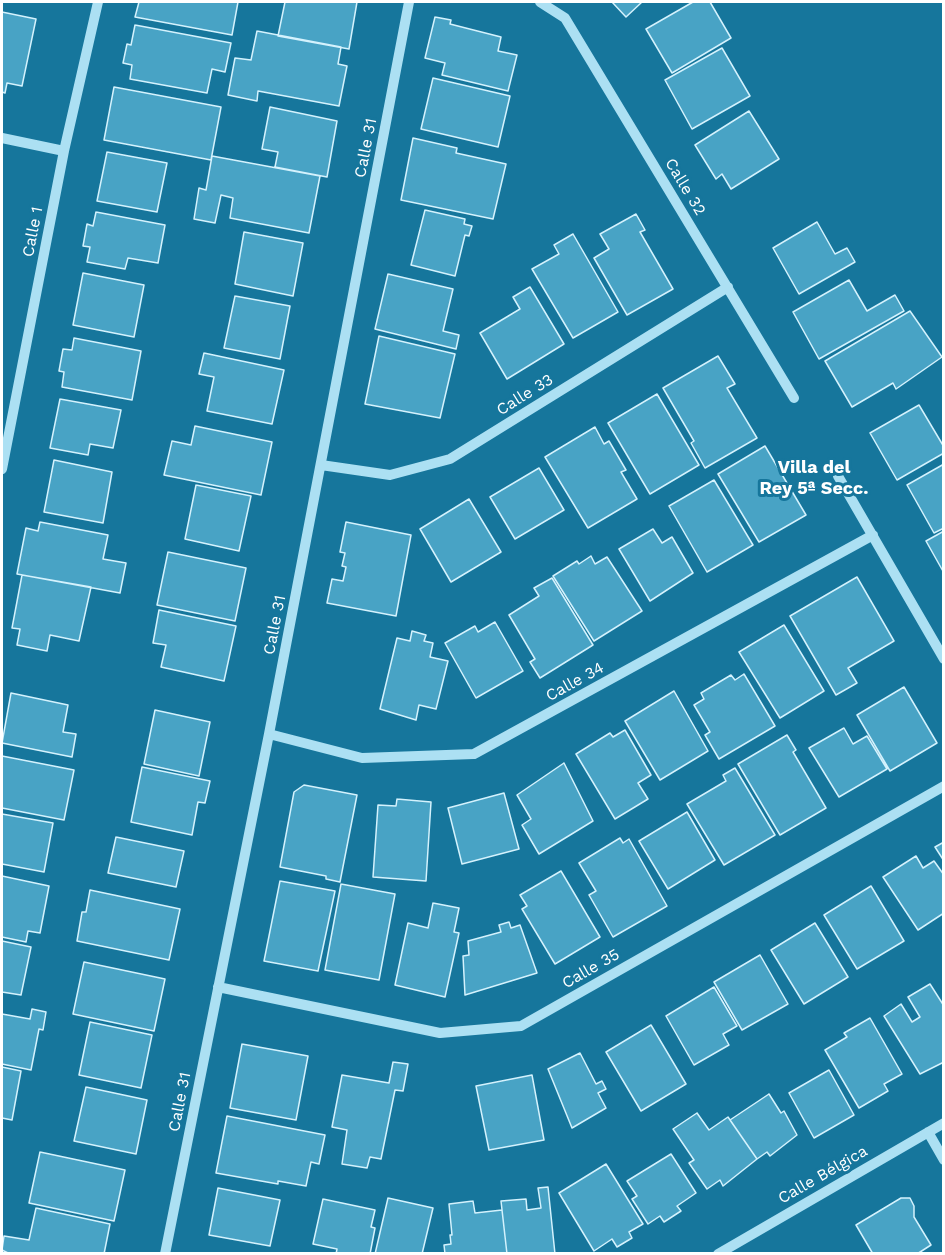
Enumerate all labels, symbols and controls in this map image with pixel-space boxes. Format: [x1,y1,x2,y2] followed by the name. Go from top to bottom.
[351,117,381,179] street label: Calle 31
[661,155,709,219] street label: Calle 32
[19,205,47,259] street label: Calle 1
[493,370,557,420] street label: Calle 33
[760,457,868,500] district label: Villa del Rey 5ª Secc.
[260,594,290,656] street label: Calle 31
[543,658,607,706] street label: Calle 34
[559,945,623,993] street label: Calle 35
[165,1071,195,1133] street label: Calle 31
[775,1142,871,1208] street label: Calle Bélgica

